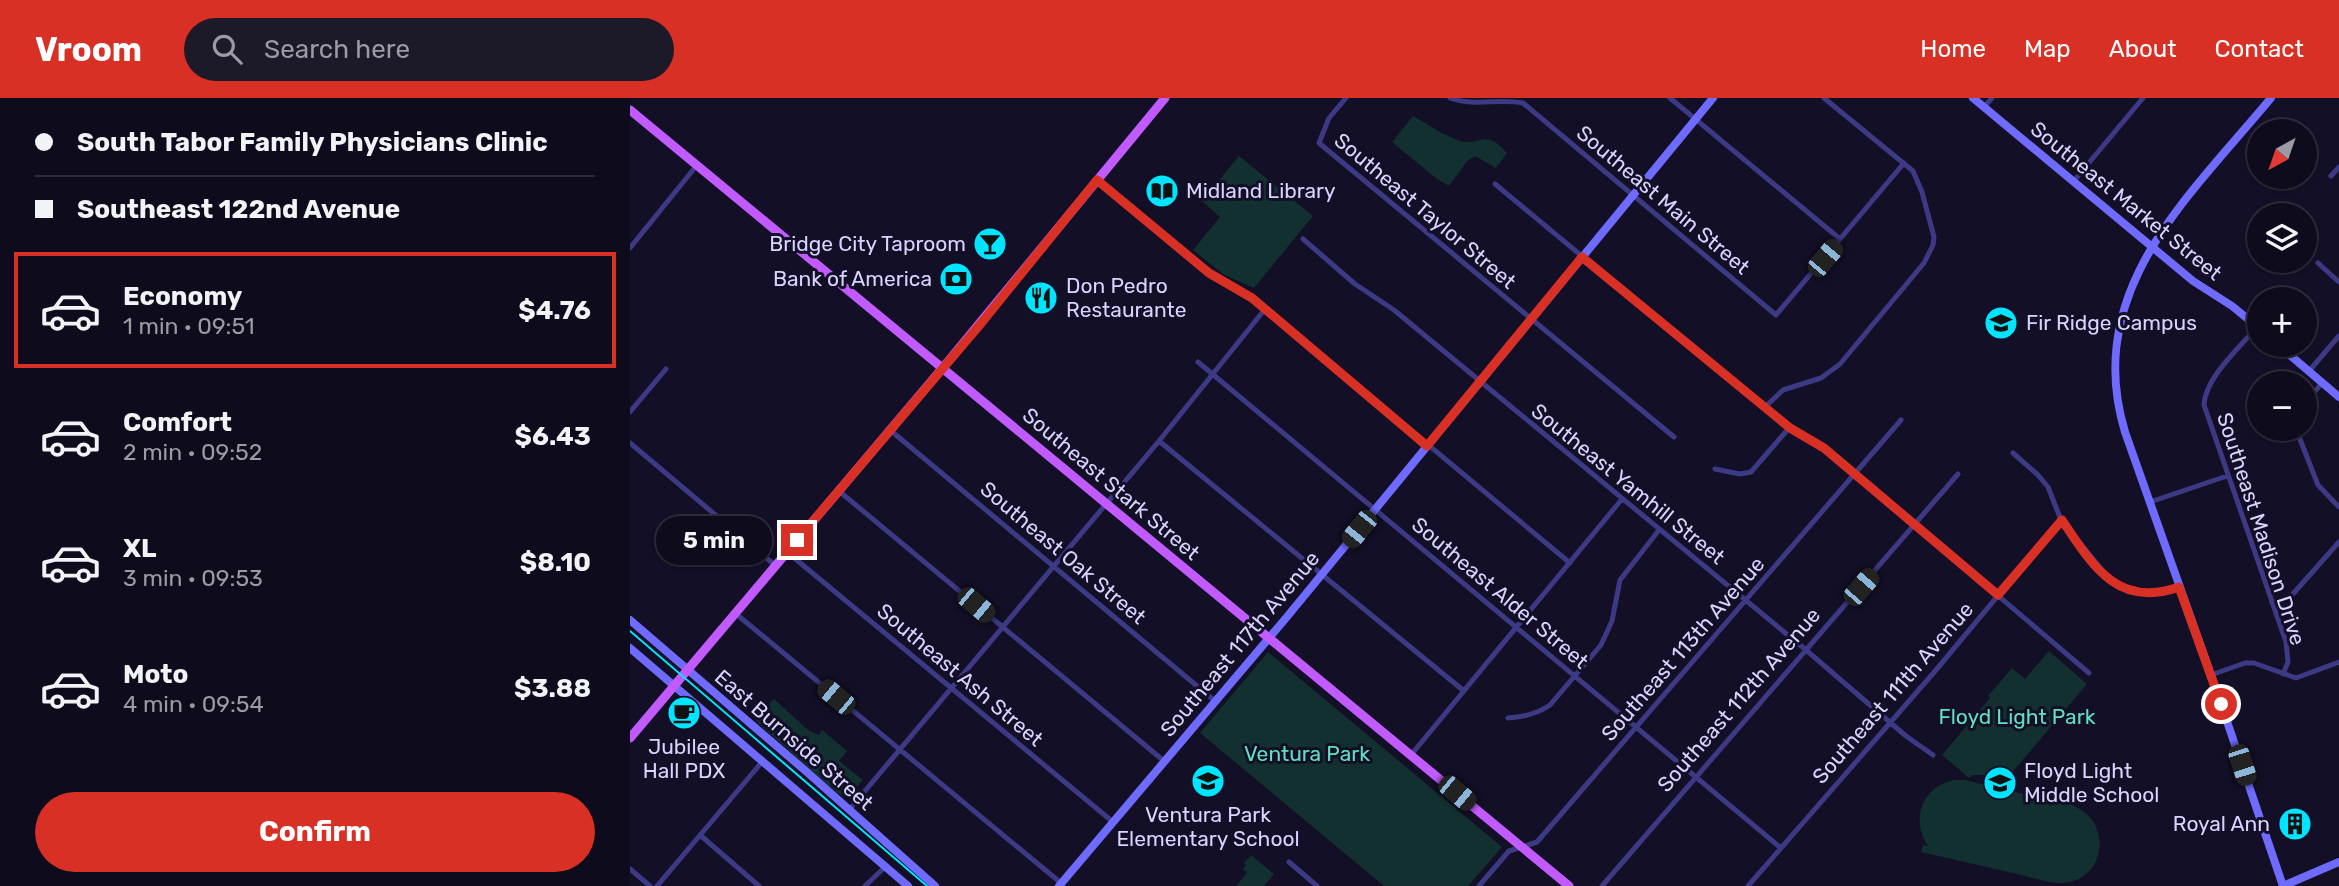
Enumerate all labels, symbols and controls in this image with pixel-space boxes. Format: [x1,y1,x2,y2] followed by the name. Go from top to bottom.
[184,18,674,81] search box
[35,30,142,69] text: Vroom
[208,30,246,68] icon: search
[264,34,410,65] text: Search here
[1920,35,1986,63] text: Home
[2024,35,2071,63] text: Map
[2109,35,2177,63] text: About
[2215,35,2304,63] text: Contact
[2026,116,2227,285] street label: Southeast Market Street
[2247,119,2317,189] north arrow
[2247,119,2317,441] map controls
[1572,120,1755,279] street label: Southeast Main Street
[77,127,548,158] text: South Tabor Family Physicians Clinic
[1329,127,1521,294] street label: Southeast Taylor Street
[1143,172,1181,210] library icon: Midland Library
[1186,178,1336,203] place label: Midland Library
[77,194,400,225] text: Southeast 122nd Avenue
[2247,203,2317,273] button: layers
[971,225,1009,263] bar icon: Bridge City Taproom
[769,231,966,256] place label: Bridge City Taproom
[1804,235,1847,281] car
[937,260,975,298] bank icon: Bank of America
[773,266,932,291] place label: Bank of America
[1066,273,1186,322] place label: Don Pedro Restaurante
[39,279,102,342] icon: car
[1022,279,1060,317] restaurant icon: Don Pedro Restaurante
[123,281,242,312] text: Economy
[2247,287,2317,357] button: +
[518,295,591,326] text: $4.76
[1982,304,2020,342] school or university icon: Fir Ridge Campus
[2026,310,2197,335] place label: Fir Ridge Campus
[123,312,255,340] text: 1 min · 09:51
[2247,371,2317,441] button: −
[1527,398,1730,569] street label: Southeast Yamhill Street
[1018,402,1205,565] street label: Southeast Stark Street
[39,405,102,468] icon: car
[123,407,232,438] text: Comfort
[2212,409,2311,648] street label: Southeast Madison Drive
[515,421,591,452] text: $6.43
[123,438,262,466] text: 2 min · 09:52
[975,476,1151,629] street label: Southeast Oak Street
[1338,506,1381,552] car
[1407,512,1594,674] street label: Southeast Alder Street
[657,516,772,564] callout: 5 min
[781,524,813,556] route end
[683,526,745,554] text: 5 min
[39,531,102,594] icon: car
[123,533,156,564] text: XL
[1155,546,1324,741] street label: Southeast 117th Avenue
[520,547,591,578] text: $8.10
[1596,551,1769,746] street label: Southeast 113th Avenue
[123,564,263,592] text: 3 min · 09:53
[1840,564,1883,610] car
[954,583,999,627] car
[1807,597,1978,789] street label: Southeast 111th Avenue
[872,598,1048,751] street label: Southeast Ash Street
[1652,603,1825,797] street label: Southeast 112th Avenue
[39,657,102,720] icon: car
[123,659,188,690] text: Moto
[710,664,879,815] street label: East Burnside Street
[514,673,591,704] text: $3.88
[814,675,859,719] car
[2205,688,2237,720] route start
[123,690,264,718] text: 4 min · 09:54
[665,694,703,732] cafe icon: Jubilee Hall PDX
[1939,704,2096,729] park label: Floyd Light Park
[643,734,725,783] place label: Jubilee Hall PDX
[1244,741,1370,766] park label: Ventura Park
[2226,742,2259,788] car
[2024,758,2159,807] place label: Floyd Light Middle School
[1189,762,1227,800] school or university icon: Ventura Park Elementary School
[1981,764,2019,802] school or university icon: Floyd Light Middle School
[1435,771,1480,815] car
[35,792,595,872] button: Confirm
[1116,802,1300,851] place label: Ventura Park Elementary School
[2276,805,2314,843] building icon: Royal Ann
[2173,811,2270,836] place label: Royal Ann

